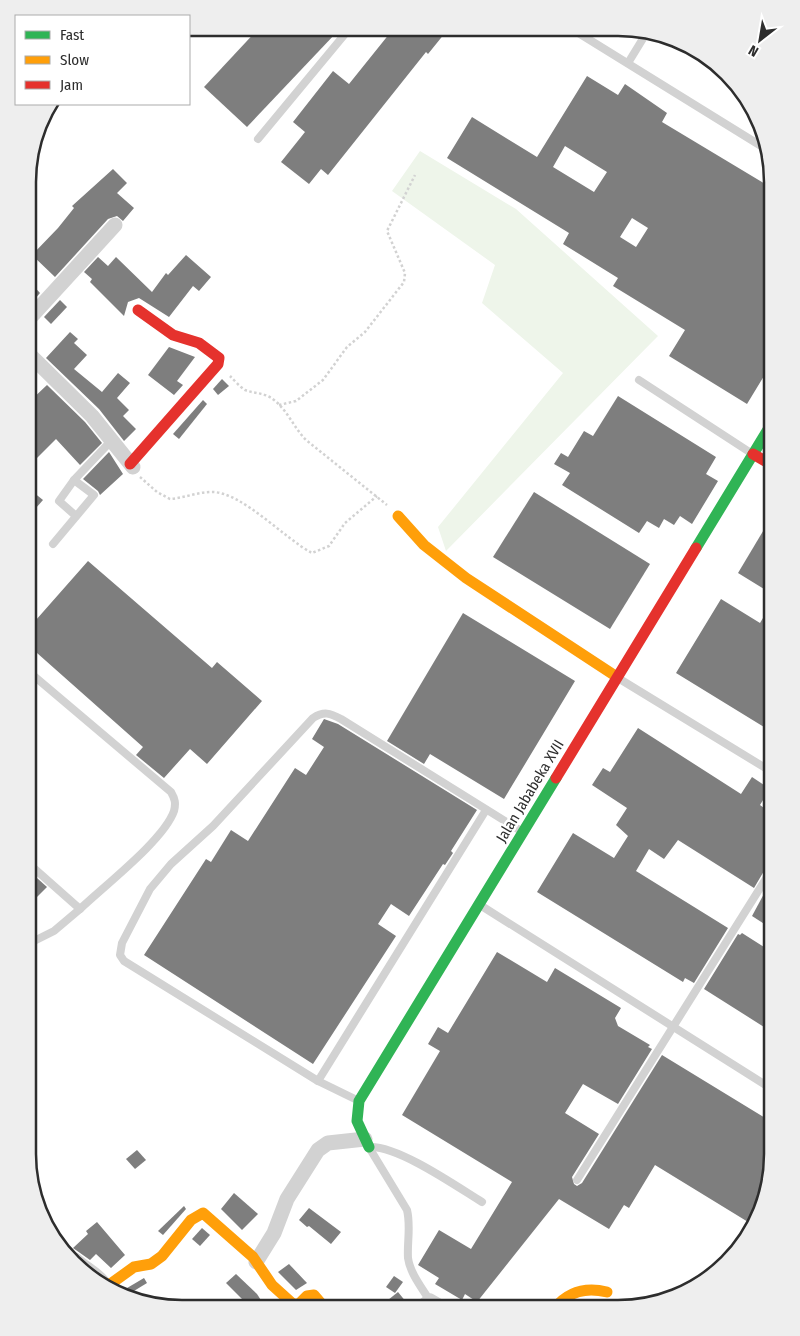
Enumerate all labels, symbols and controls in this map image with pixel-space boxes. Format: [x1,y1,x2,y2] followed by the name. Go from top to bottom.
[15,15,190,105] legend
[735,15,785,65] north arrow
[60,26,84,44] text: Fast
[746,41,762,60] text: N
[60,51,89,69] text: Slow
[60,76,83,94] text: Jam
[492,736,568,846] street label: Jalan Jababeka XVII

